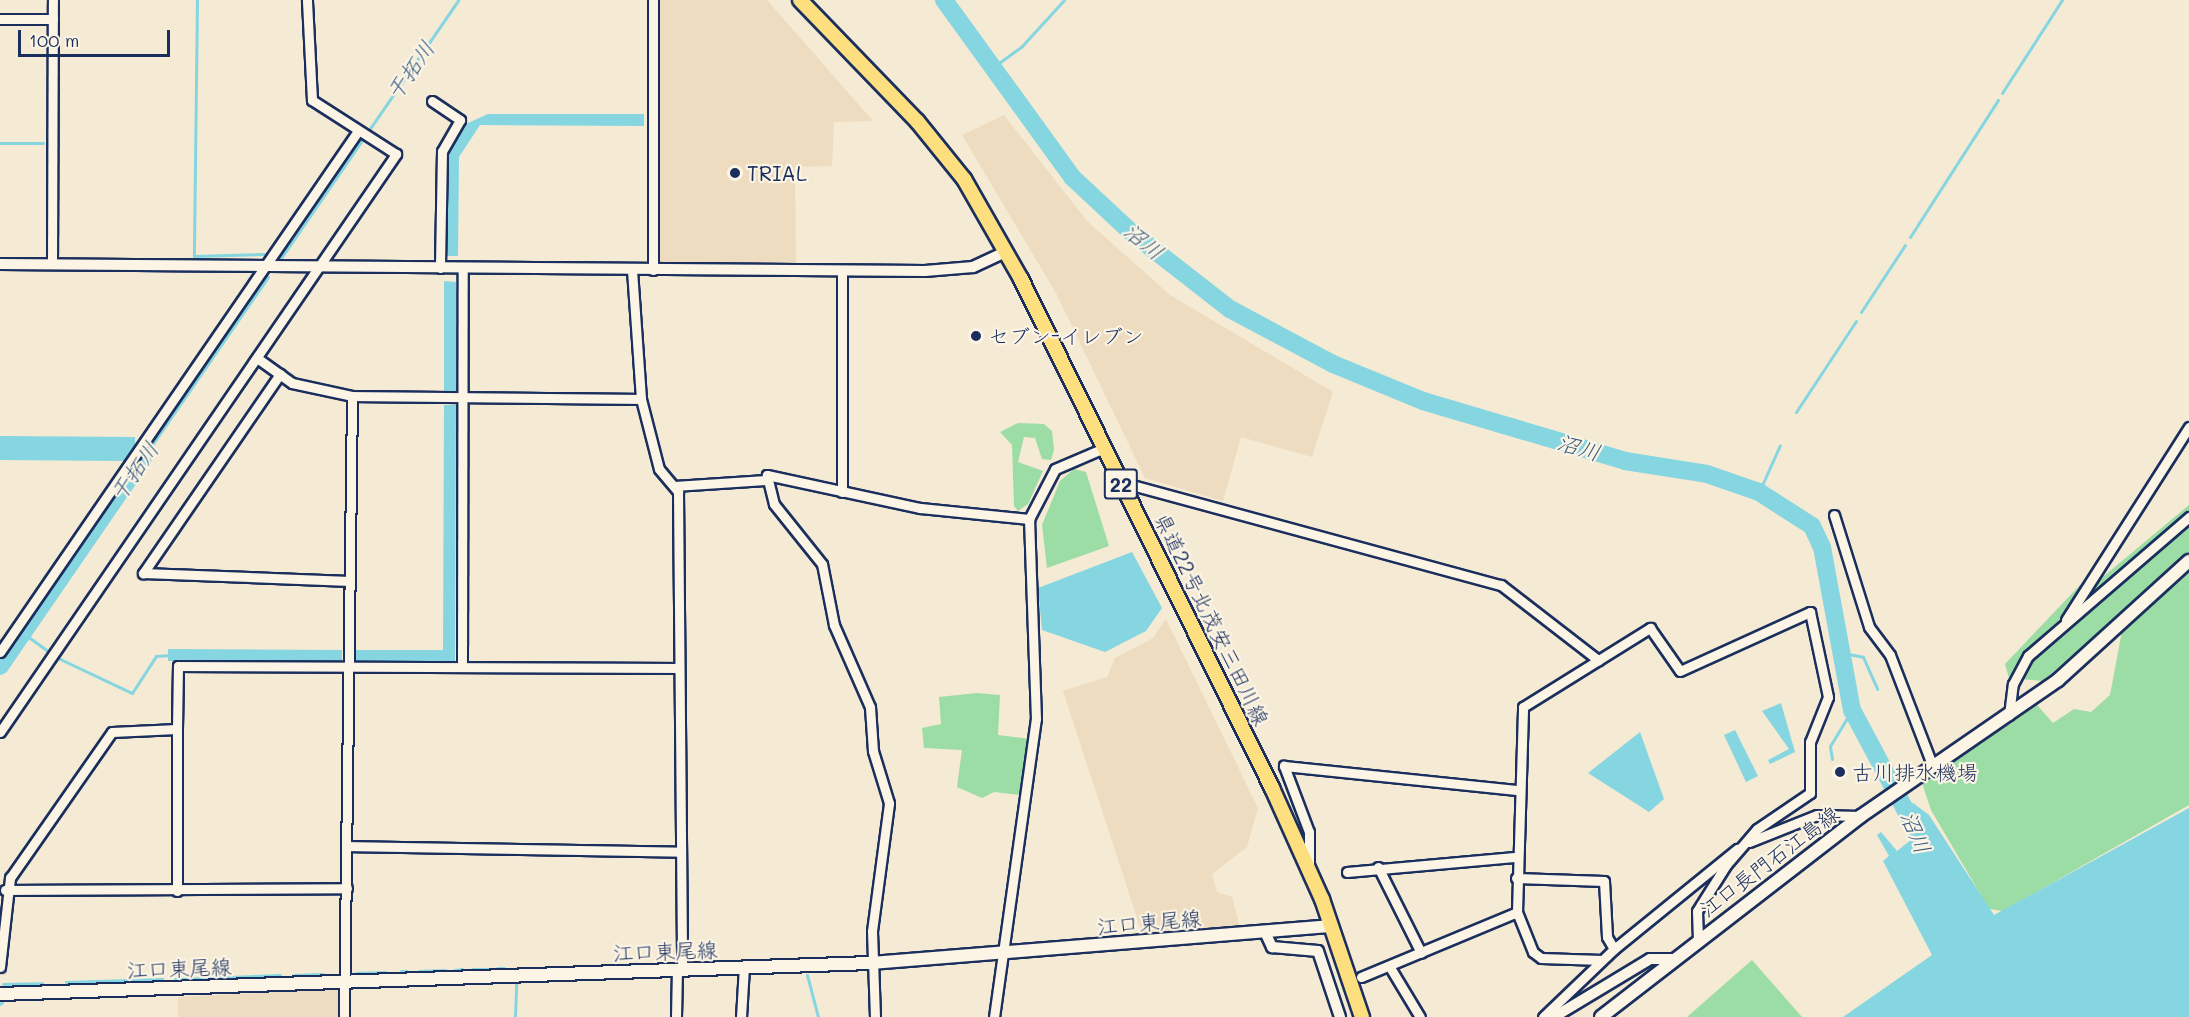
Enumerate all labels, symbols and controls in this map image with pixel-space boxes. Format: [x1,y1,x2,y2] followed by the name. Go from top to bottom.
[21,18,172,56] scale bar
[29,28,79,52] text: 100 m
[380,35,440,105] water label: 干拓川
[747,160,807,186] place label: TRIAL
[728,166,742,180] marker: TRIAL
[1119,217,1169,265] water label: 沼川
[988,323,1144,349] place label: セブン-イレブン
[969,329,983,343] marker: セブン-イレブン
[1554,428,1604,466] water label: 沼川
[104,436,164,506] water label: 干拓川
[1103,467,1139,501] road number: 22
[1150,509,1274,729] street label: 県道22号北茂安三田川線
[1852,759,1978,785] place label: 古川排水機場
[1833,765,1847,779] marker: 古川排水機場
[1694,800,1844,922] street label: 江口長門石江島線
[1895,807,1937,857] water label: 沼川
[1096,905,1202,939] street label: 江口東尾線
[612,937,718,965] street label: 江口東尾線
[126,954,232,982] street label: 江口東尾線

